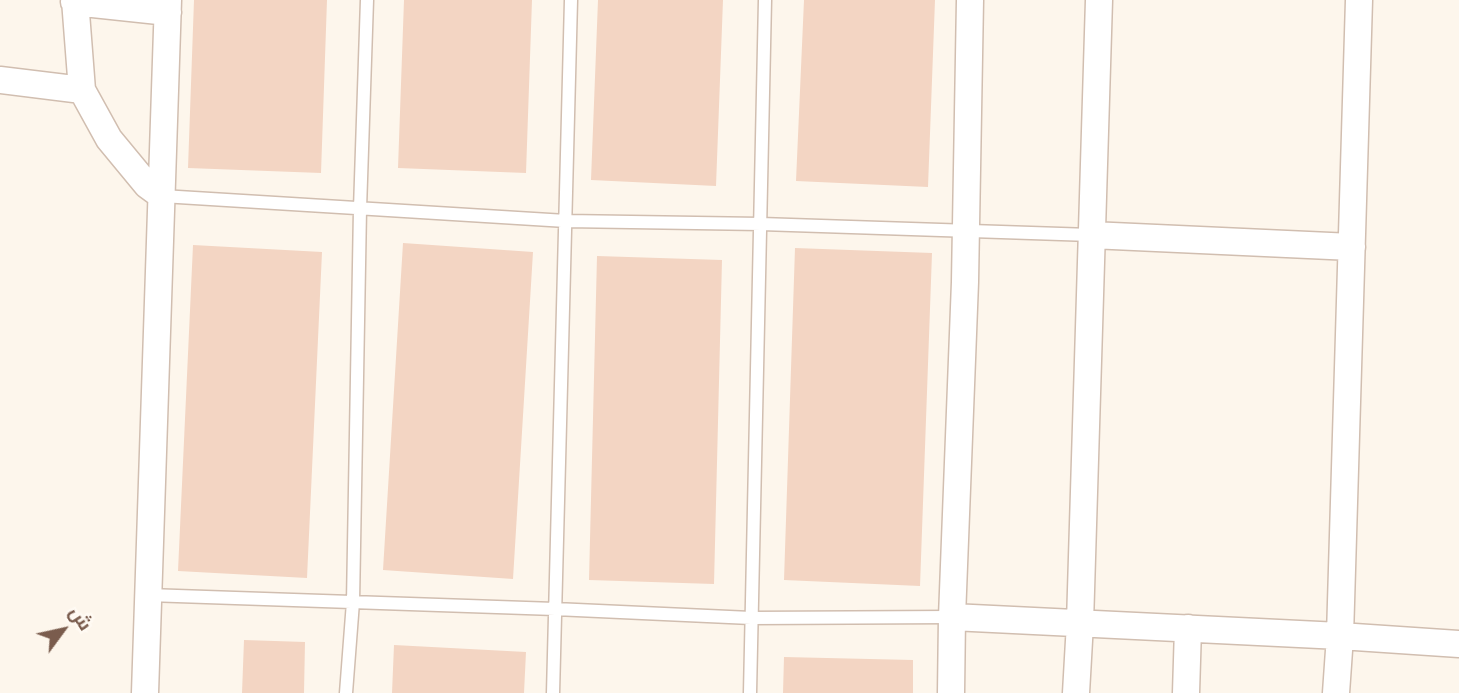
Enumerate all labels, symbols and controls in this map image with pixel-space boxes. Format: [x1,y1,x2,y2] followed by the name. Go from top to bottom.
[28,595,98,665] north arrow
[64,602,97,635] text: ش

